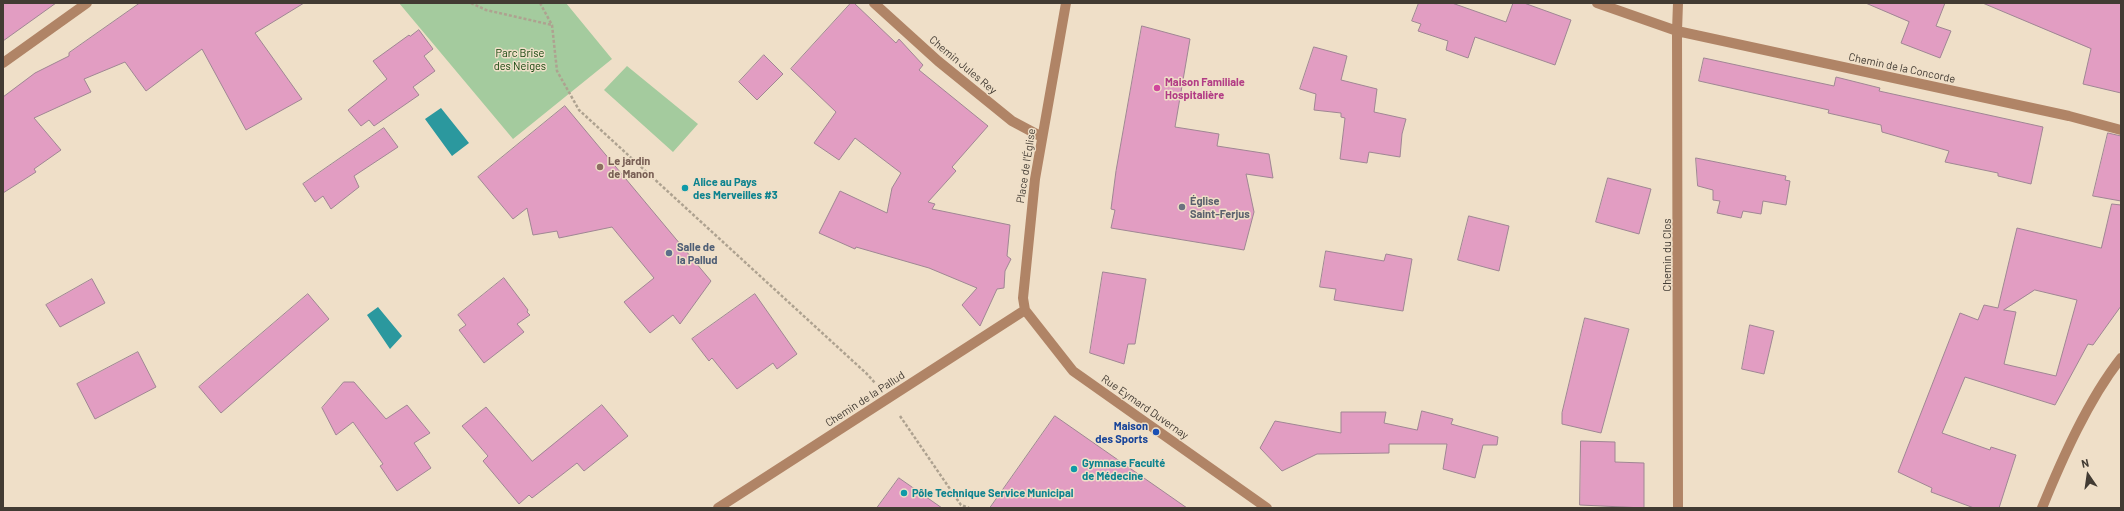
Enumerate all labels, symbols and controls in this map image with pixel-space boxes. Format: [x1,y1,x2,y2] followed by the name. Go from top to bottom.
[927,33,999,97] street label: Chemin Jules Rey
[494,46,546,72] park label: Parc Brise des Neiges
[1847,50,1957,86] street label: Chemin de la Concorde
[1165,75,1245,101] place label: Maison Familiale Hospitalière
[1152,83,1162,93] marker: Maison Familiale Hospitalière
[1014,128,1038,204] street label: Place de l'Église
[608,154,654,180] place label: Le jardin de Manon
[595,162,605,172] marker: Le jardin de Manon
[693,175,778,201] place label: Alice au Pays des Merveilles #3
[680,183,690,193] marker: Alice au Pays des Merveilles #3
[1190,194,1250,220] place label: Église Saint-Ferjus
[1177,202,1187,212] marker: Église Saint-Ferjus
[1660,218,1674,292] street label: Chemin du Clos
[677,240,718,266] place label: Salle de la Pallud
[664,248,674,258] marker: Salle de la Pallud
[823,368,907,430] street label: Chemin de la Pallud
[1099,372,1191,442] street label: Rue Eymard Duvernay
[1095,419,1148,445] place label: Maison des Sports
[1151,427,1161,437] marker: Maison des Sports
[2068,455,2108,495] north arrow
[1082,456,1165,482] place label: Gymnase Faculté de Médecine
[2080,456,2090,470] text: N
[1069,464,1079,474] marker: Gymnase Faculté de Médecine
[912,486,1073,500] place label: Pôle Technique Service Municipal
[899,488,909,498] marker: Pôle Technique Service Municipal

